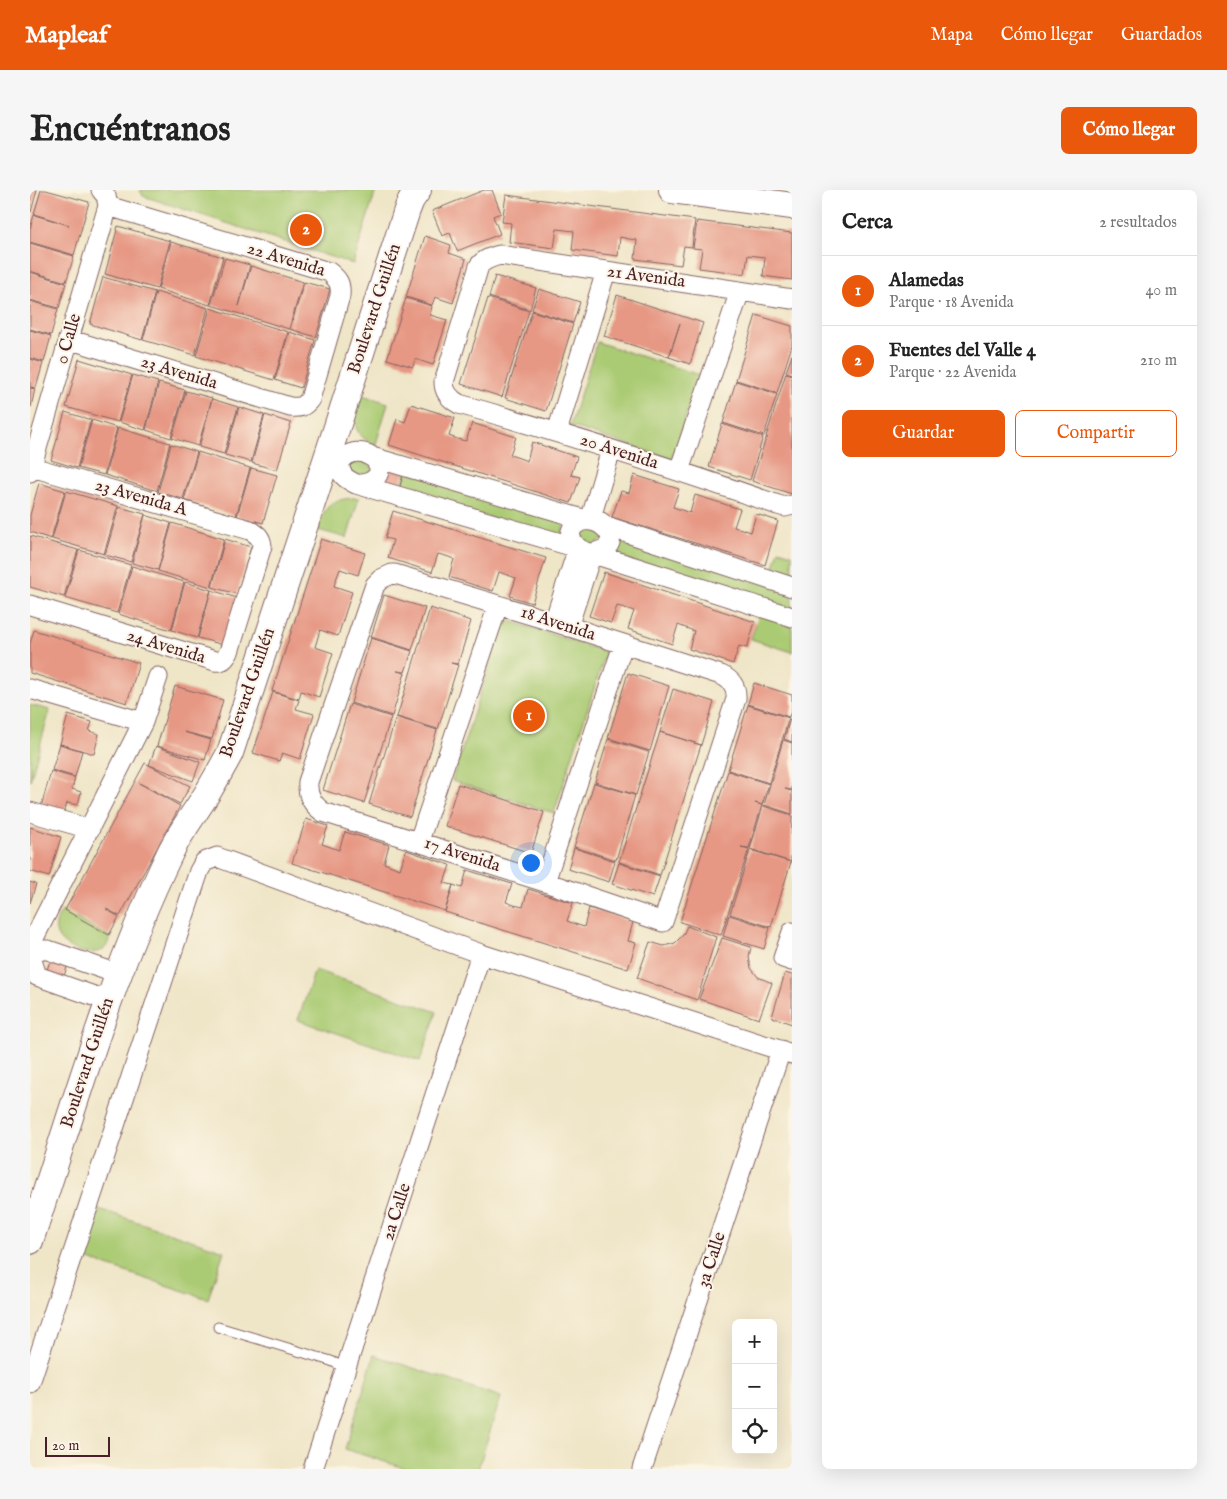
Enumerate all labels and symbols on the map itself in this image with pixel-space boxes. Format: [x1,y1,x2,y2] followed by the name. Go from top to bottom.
[290,211,322,249] pin: 2
[244,237,328,283] street label: 22 Avenida
[343,240,407,377] street label: Boulevard Guillén
[605,260,687,294] street label: 21 Avenida
[51,311,87,367] street label: 0 Calle
[138,350,220,396] street label: 23 Avenida
[577,429,661,475] street label: 20 Avenida
[92,474,191,522] street label: 23 Avenida A
[518,601,599,647] street label: 18 Avenida
[124,624,208,670] street label: 24 Avenida
[215,625,281,761] street label: Boulevard Guillén
[513,697,545,735] pin: 1
[421,832,503,878] street label: 17 Avenida
[518,850,544,876] your location
[56,994,120,1131] street label: Boulevard Guillén
[377,1180,417,1244] street label: 2a Calle
[692,1229,732,1291] street label: 3a Calle
[45,1434,110,1457] scale bar

